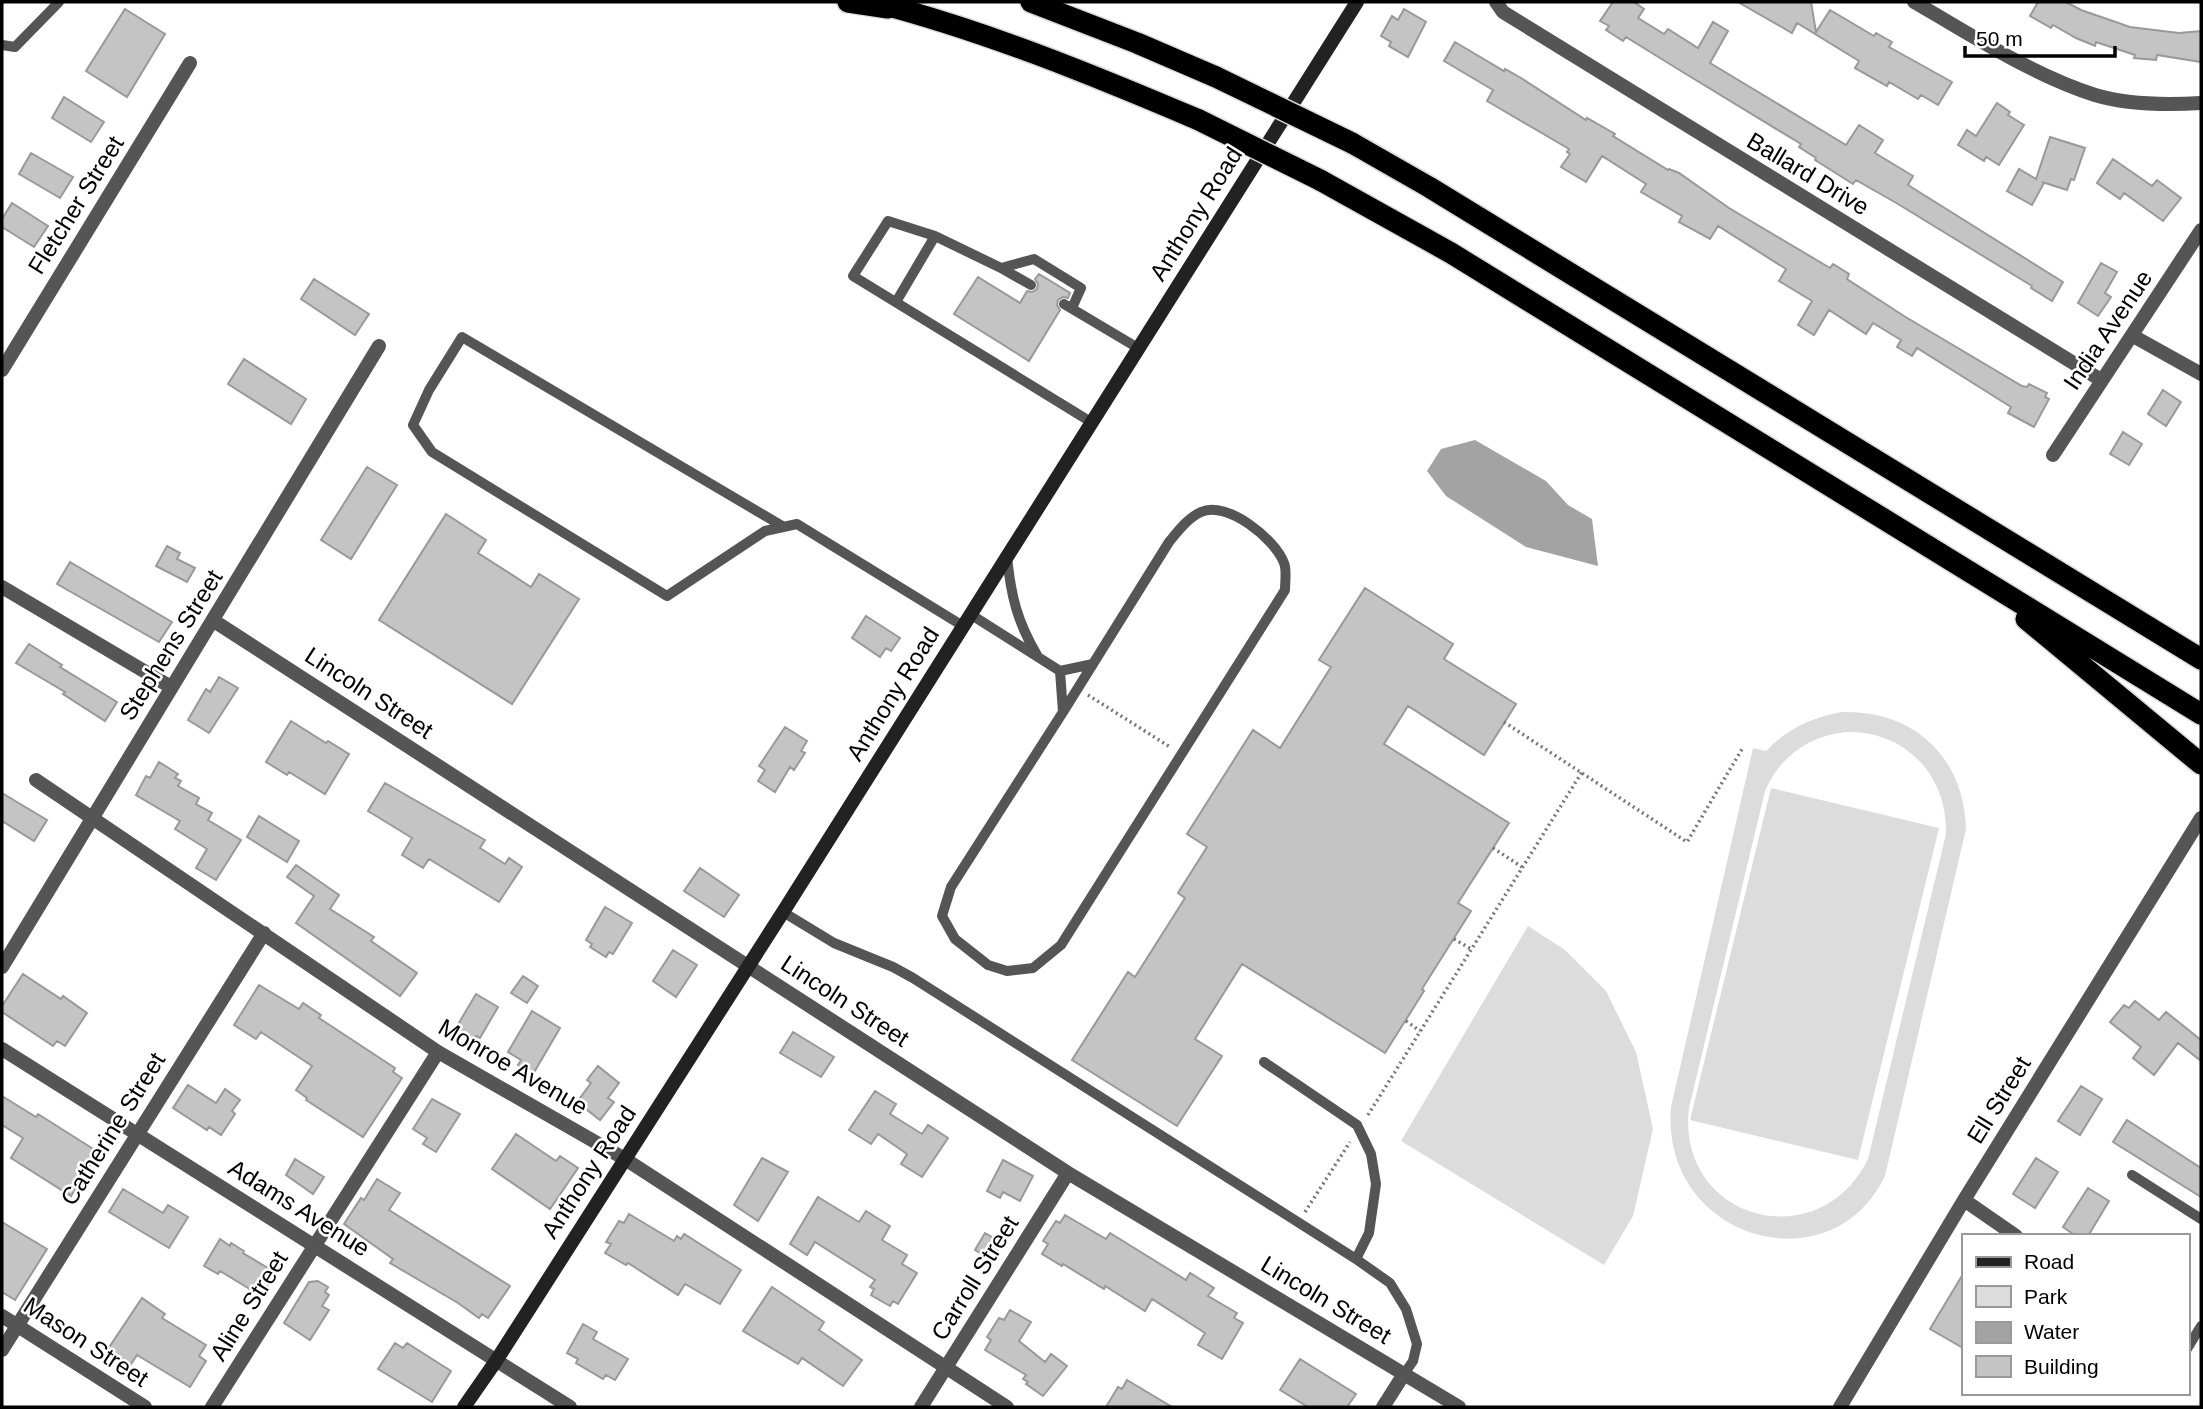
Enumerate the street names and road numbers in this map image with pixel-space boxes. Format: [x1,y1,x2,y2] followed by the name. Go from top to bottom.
[1742,127,1874,221] street label: Ballard Drive
[22,131,129,279] street label: Fletcher Street
[1144,142,1247,285] street label: Anthony Road
[2058,265,2157,395] street label: India Avenue
[114,564,228,725] street label: Stephens Street
[841,622,944,765] street label: Anthony Road
[300,641,438,744] street label: Lincoln Street
[776,949,914,1052] street label: Lincoln Street
[434,1013,593,1120] street label: Monroe Avenue
[55,1047,171,1210] street label: Catherine Street
[1961,1051,2036,1148] street label: Ell Street
[536,1101,641,1243] street label: Anthony Road
[224,1153,375,1262] street label: Adams Avenue
[926,1210,1024,1345] street label: Carroll Street
[204,1246,293,1366] street label: Aline Street
[1256,1250,1396,1349] street label: Lincoln Street
[19,1291,154,1392] street label: Mason Street

